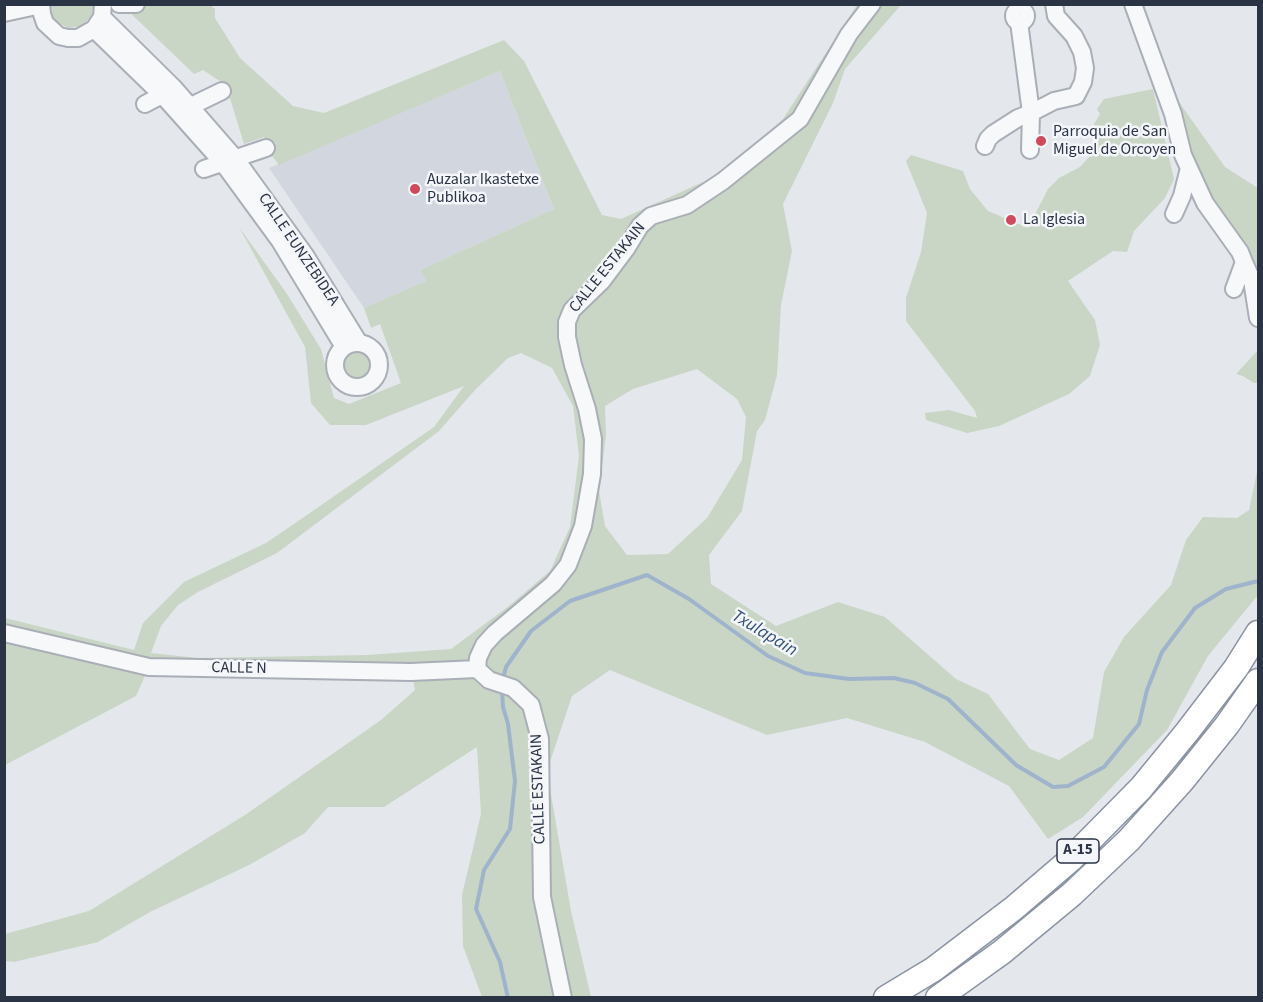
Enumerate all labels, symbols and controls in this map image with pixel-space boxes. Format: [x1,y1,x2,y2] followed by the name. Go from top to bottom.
[1053,122,1176,160] place label: Parroquia de San Miguel de Orcoyen
[1034,134,1048,148] marker: Parroquia de San Miguel de Orcoyen
[427,170,539,208] place label: Auzalar Ikastetxe Publikoa
[408,182,422,196] marker: Auzalar Ikastetxe Publikoa
[253,190,343,310] street label: CALLE EUNZEBIDEA
[1023,210,1085,230] place label: La Iglesia
[1004,213,1018,227] marker: La Iglesia
[566,219,650,317] street label: CALLE ESTAKAIN
[727,606,801,662] water label: Txulapain
[211,659,267,679] street label: CALLE N
[527,733,551,845] street label: CALLE ESTAKAIN
[1057,839,1099,863] road number: A-15

